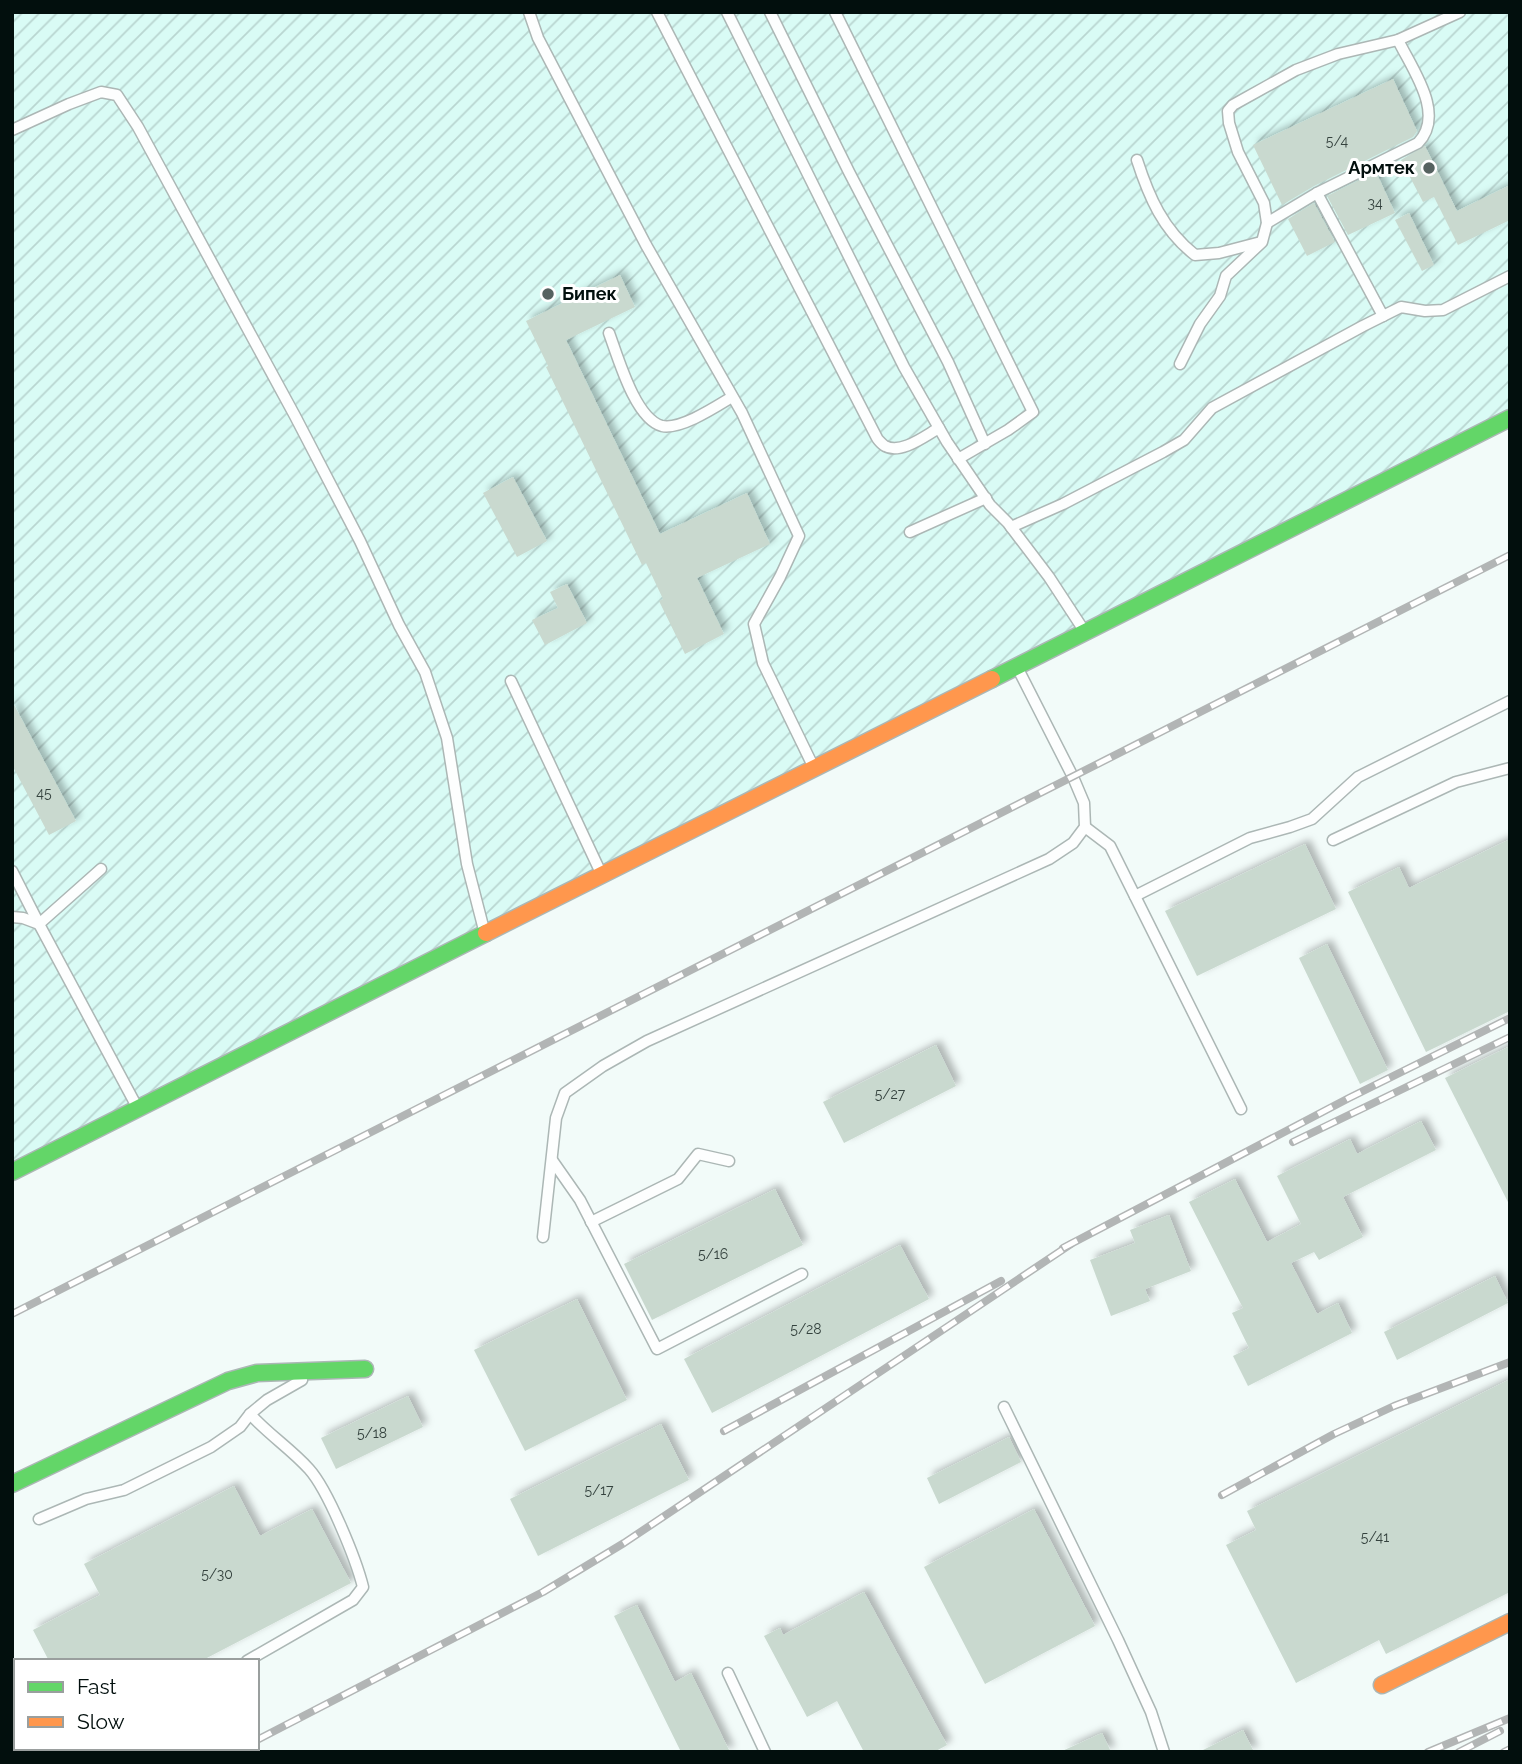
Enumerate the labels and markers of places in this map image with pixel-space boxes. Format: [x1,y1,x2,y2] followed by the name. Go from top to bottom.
[1348,157,1415,178] place label: Армтек
[1421,160,1437,176] marker: Армтек
[562,283,617,304] place label: Бипек
[540,286,556,302] marker: Бипек

